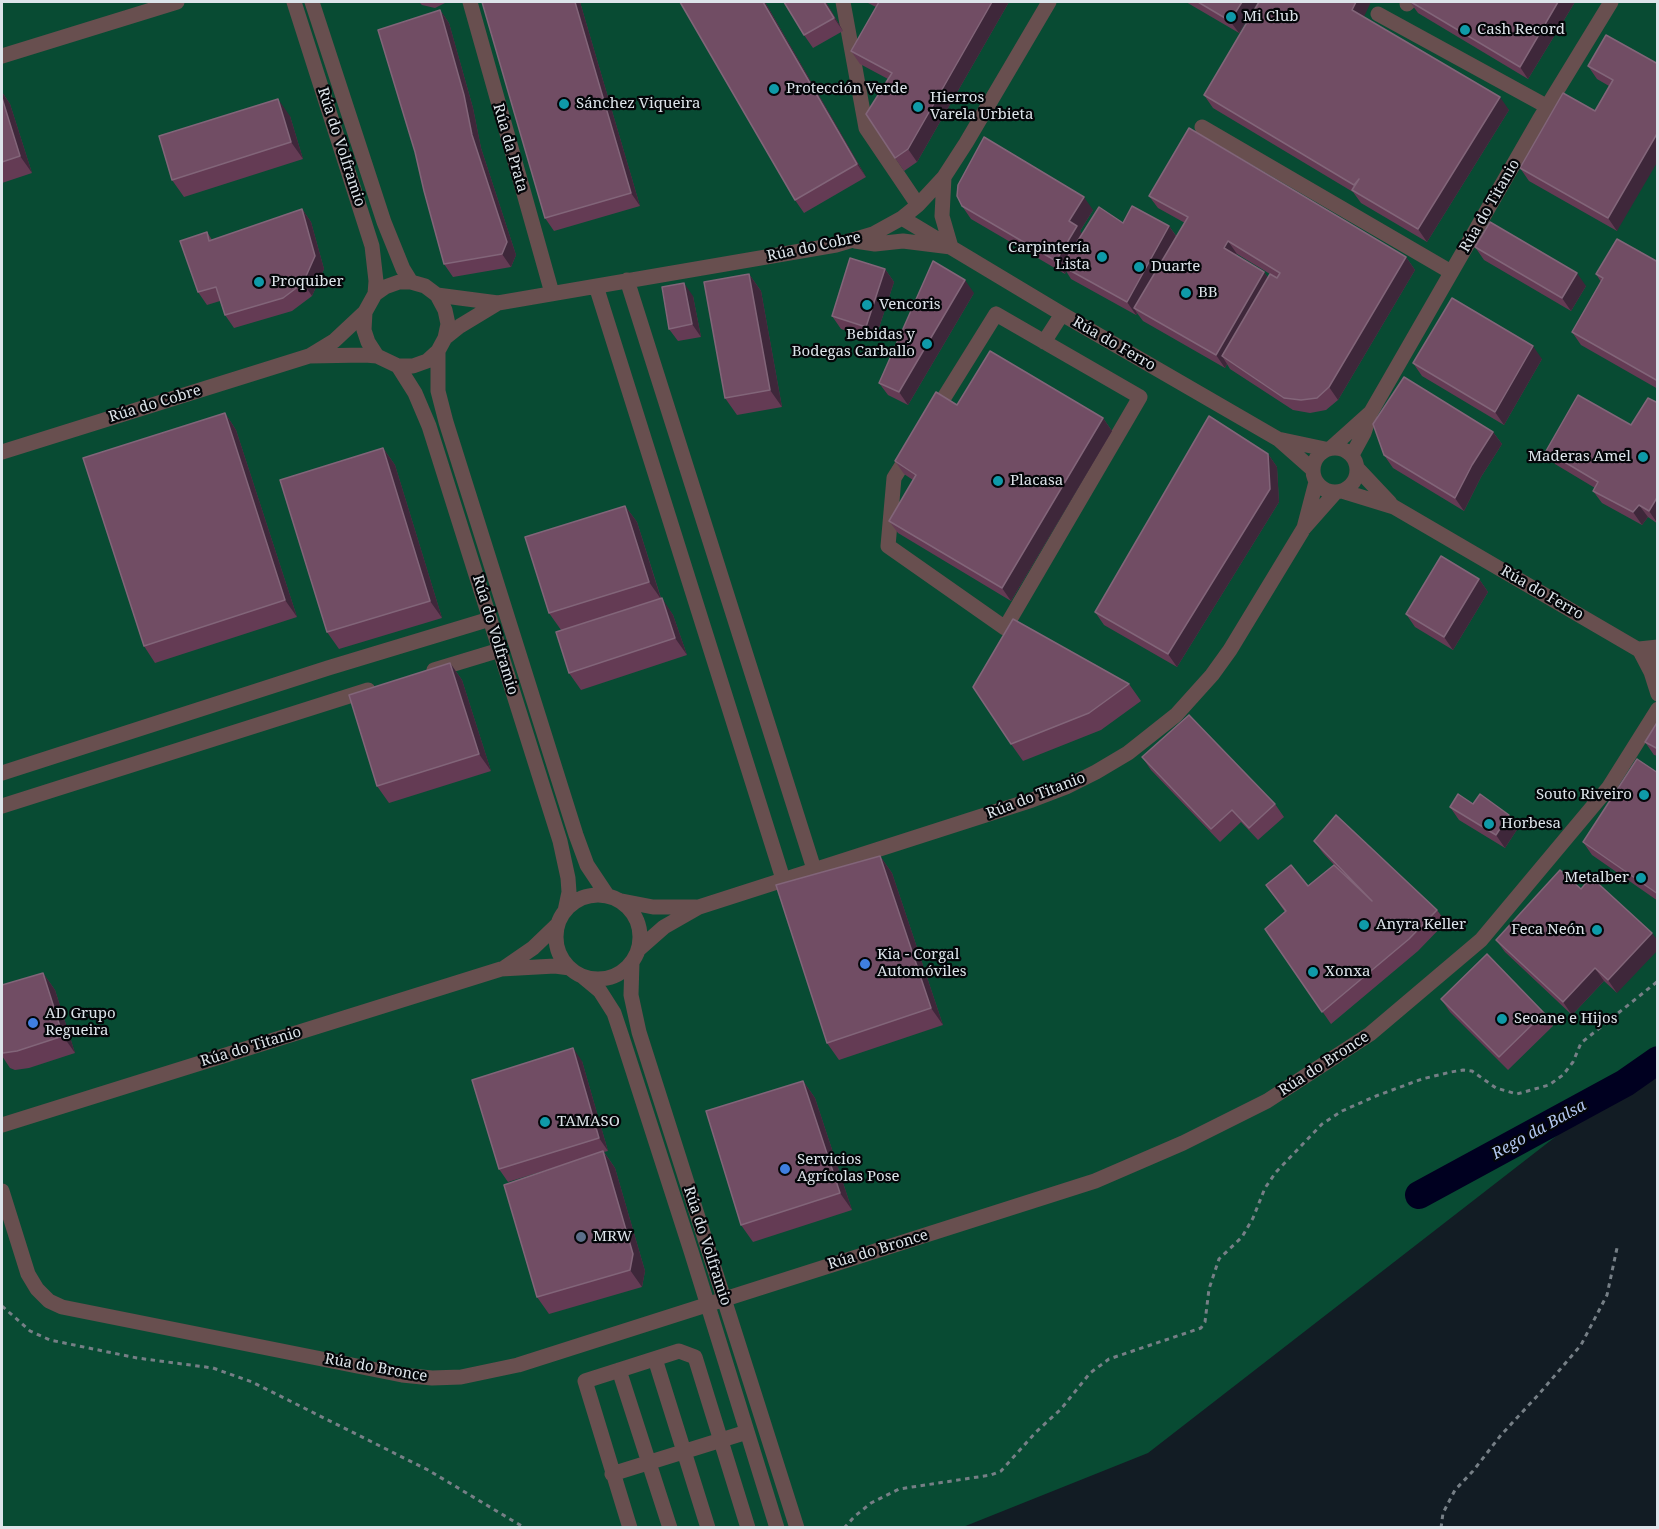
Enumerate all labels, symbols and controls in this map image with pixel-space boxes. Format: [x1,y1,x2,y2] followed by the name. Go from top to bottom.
[1243,8,1298,26] place label: Mi Club
[1224,10,1238,24] marker: Mi Club
[1477,21,1565,39] place label: Cash Record
[1458,23,1472,37] marker: Cash Record
[786,80,907,98] place label: Protección Verde
[767,82,781,96] marker: Protección Verde
[313,85,369,209] street label: Rúa do Volframio
[930,89,1033,124] place label: Hierros Varela Urbieta
[576,95,700,113] place label: Sánchez Viqueira
[557,97,571,111] marker: Sánchez Viqueira
[911,100,925,114] marker: Hierros Varela Urbieta
[489,102,531,194] street label: Rúa da Prata
[1456,156,1524,256] street label: Rúa do Titanio
[765,228,863,266] street label: Rúa do Cobre
[1008,239,1090,274] place label: Carpintería Lista
[1095,250,1109,264] marker: Carpintería Lista
[1151,258,1200,276] place label: Duarte
[1132,260,1146,274] marker: Duarte
[271,273,344,291] place label: Proquiber
[252,275,266,289] marker: Proquiber
[1198,284,1218,302] place label: BB
[1179,286,1193,300] marker: BB
[879,296,941,314] place label: Vencoris
[860,298,874,312] marker: Vencoris
[1069,313,1159,375] street label: Rúa do Ferro
[792,326,915,361] place label: Bebidas y Bodegas Carballo
[920,337,934,351] marker: Bebidas y Bodegas Carballo
[107,381,203,427] street label: Rúa do Cobre
[1528,448,1631,466] place label: Maderas Amel
[1636,450,1650,464] marker: Maderas Amel
[1010,472,1063,490] place label: Placasa
[991,474,1005,488] marker: Placasa
[1497,562,1587,624] street label: Rúa do Ferro
[468,573,522,697] street label: Rúa do Volframio
[984,769,1088,823] street label: Rúa do Titanio
[1536,786,1632,804] place label: Souto Riveiro
[1637,788,1651,802] marker: Souto Riveiro
[1501,815,1561,833] place label: Horbesa
[1482,817,1496,831] marker: Horbesa
[1564,869,1629,887] place label: Metalber
[1634,871,1648,885] marker: Metalber
[1376,916,1466,934] place label: Anyra Keller
[1357,918,1371,932] marker: Anyra Keller
[1511,921,1585,939] place label: Feca Neón
[1590,923,1604,937] marker: Feca Neón
[877,946,966,981] place label: Kia - Corgal Automóviles
[858,957,872,971] marker: Kia - Corgal Automóviles
[1325,963,1370,981] place label: Xonxa
[1306,965,1320,979] marker: Xonxa
[45,1005,116,1040] place label: AD Grupo Regueira
[1514,1010,1617,1028] place label: Seoane e Hijos
[1495,1012,1509,1026] marker: Seoane e Hijos
[26,1016,40,1030] marker: AD Grupo Regueira
[198,1023,304,1071] street label: Rúa do Titanio
[1275,1028,1373,1100] street label: Rúa do Bronce
[1489,1096,1589,1164] water label: Rego da Balsa
[557,1113,620,1131] place label: TAMASO
[538,1115,552,1129] marker: TAMASO
[797,1151,900,1186] place label: Servicios Agrícolas Pose
[778,1162,792,1176] marker: Servicios Agrícolas Pose
[679,1184,735,1308] street label: Rúa do Volframio
[826,1226,930,1274] street label: Rúa do Bronce
[593,1228,632,1246] place label: MRW
[574,1230,588,1244] marker: MRW
[323,1350,429,1386] street label: Rúa do Bronce

